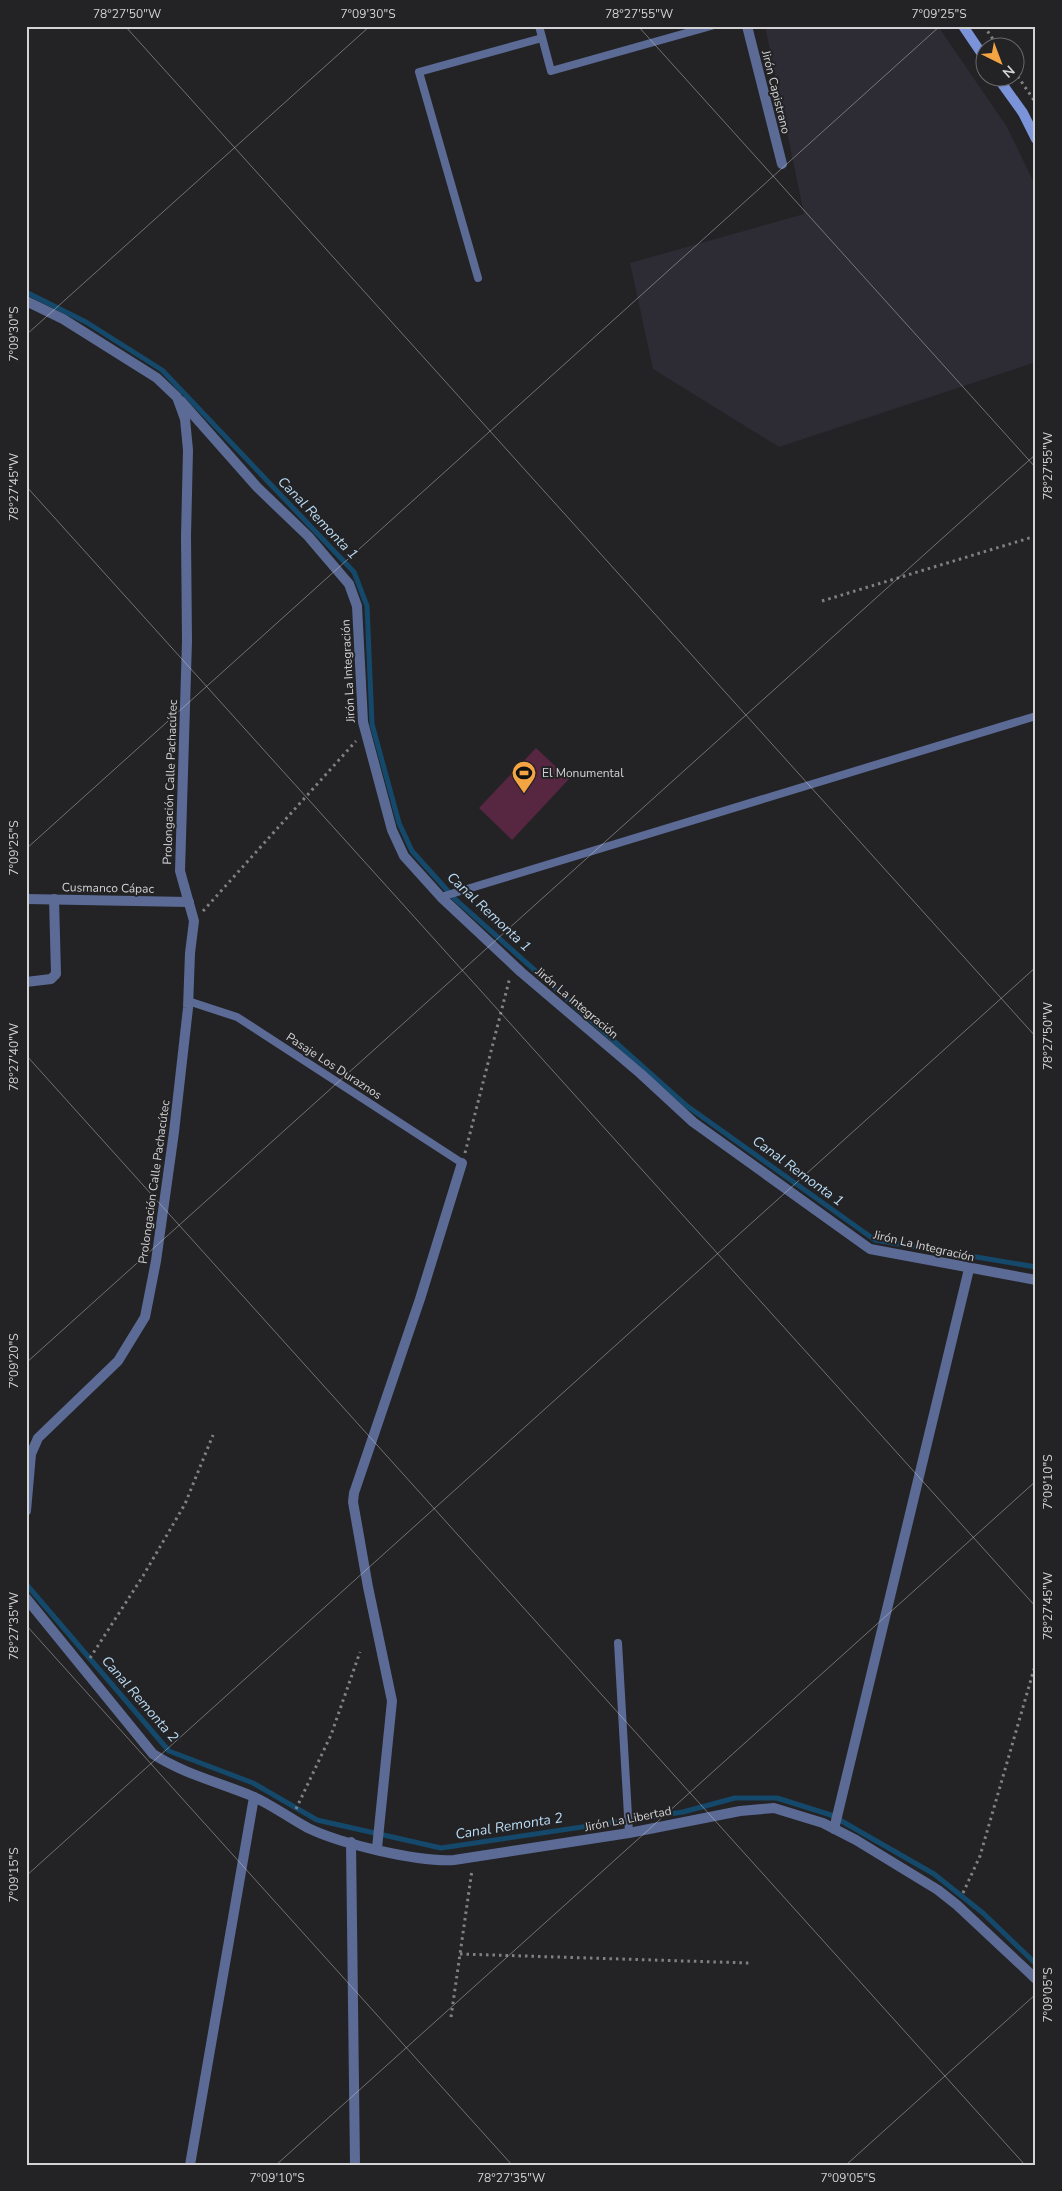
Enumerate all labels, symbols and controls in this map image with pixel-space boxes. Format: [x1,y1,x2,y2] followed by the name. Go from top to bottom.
[93,6,161,22] text: 78°27'50"W
[340,6,396,22] text: 7°09'30"S
[605,6,673,22] text: 78°27'55"W
[911,6,967,22] text: 7°09'25"S
[974,38,1024,88] north arrow
[758,48,794,136] street label: Jirón Capistrano
[998,61,1019,82] text: N
[6,306,22,362] text: 7°09'30"S
[1040,432,1056,500] text: 78°27'55"W
[6,453,22,521] text: 78°27'45"W
[274,472,362,564] water label: Canal Remonta 1
[337,619,359,724] street label: Jirón La Integración
[159,699,181,865] street label: Prolongación Calle Pachacútec
[511,760,537,794] sports icon: El Monumental
[542,765,624,781] place label: El Monumental
[6,820,22,876] text: 7°09'25"S
[443,868,535,956] water label: Canal Remonta 1
[62,879,155,897] street label: Cusmanco Cápac
[532,963,622,1042] street label: Jirón La Integración
[1040,1002,1056,1070] text: 78°27'50"W
[6,1023,22,1091] text: 78°27'40"W
[283,1029,385,1103] street label: Pasaje Los Duraznos
[135,1099,173,1265] street label: Prolongación Calle Pachacútec
[749,1131,847,1211] water label: Canal Remonta 1
[871,1226,976,1265] street label: Jirón La Integración
[6,1333,22,1389] text: 7°09'20"S
[1040,1454,1056,1510] text: 7°09'10"S
[1040,1572,1056,1640] text: 78°27'45"W
[6,1592,22,1660] text: 78°27'35"W
[97,1652,183,1746] water label: Canal Remonta 2
[582,1803,673,1835] street label: Jirón La Libertad
[454,1808,564,1844] water label: Canal Remonta 2
[6,1847,22,1903] text: 7°09'15"S
[1040,1967,1056,2023] text: 7°09'05"S
[249,2170,305,2186] text: 7°09'10"S
[477,2170,545,2186] text: 78°27'35"W
[820,2170,876,2186] text: 7°09'05"S

